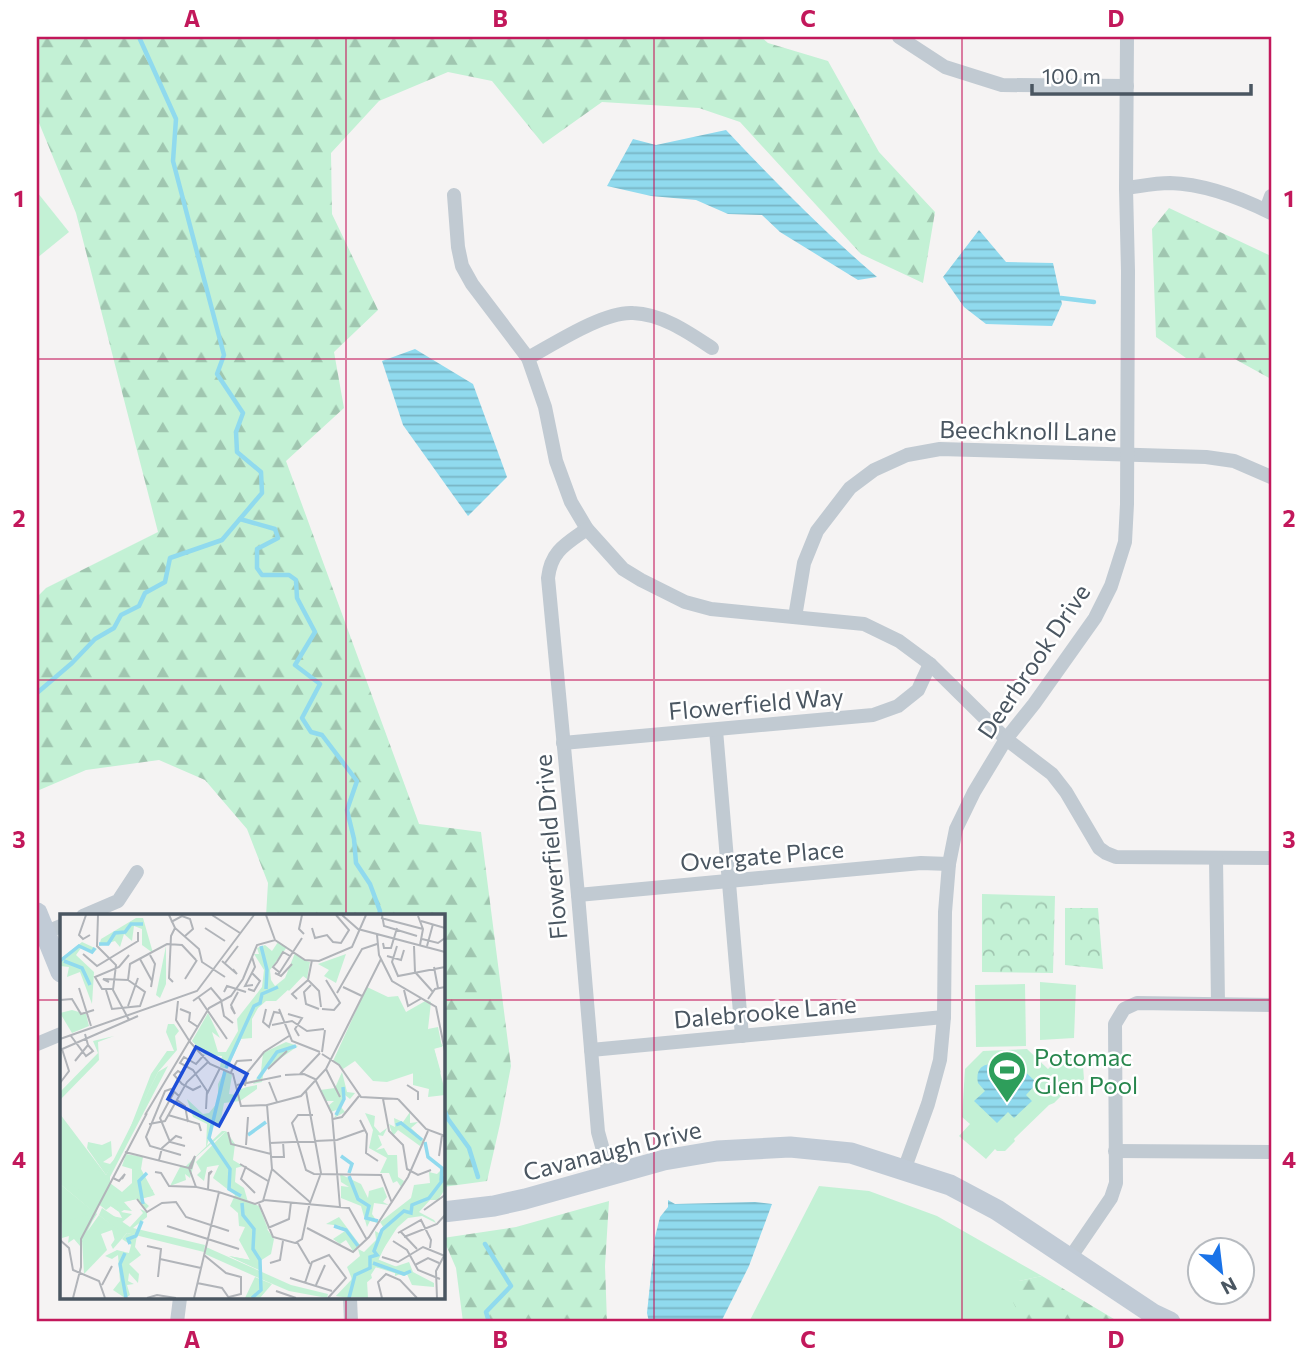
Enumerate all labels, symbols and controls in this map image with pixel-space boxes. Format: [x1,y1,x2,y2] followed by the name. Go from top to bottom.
[184,4,201,32] text: A
[492,4,508,32] text: B
[800,4,816,32] text: C
[1108,4,1125,32] text: D
[1032,52,1250,96] scale bar
[1042,63,1101,88] text: 100 m
[14,184,24,212] text: 1
[1284,184,1294,212] text: 1
[939,414,1117,446] street label: Beechknoll Lane
[12,504,26,532] text: 2
[1282,504,1296,532] text: 2
[971,578,1095,744] street label: Deerbrook Drive
[667,681,845,725] street label: Flowerfield Way
[527,753,573,941] street label: Flowerfield Drive
[12,825,26,853] text: 3
[1282,825,1296,853] text: 3
[679,833,845,877] street label: Overgate Place
[60,914,444,1300] inset map
[672,989,858,1033] street label: Dalebrooke Lane
[1034,1042,1138,1099] place label: Potomac Glen Pool
[986,1049,1028,1104] sports icon: Potomac Glen Pool
[520,1114,704,1186] street label: Cavanaugh Drive
[12,1145,26,1173] text: 4
[1282,1145,1296,1173] text: 4
[1186,1236,1256,1306] north arrow
[1218,1273,1241,1300] text: N
[184,1325,201,1353] text: A
[492,1325,508,1353] text: B
[800,1325,816,1353] text: C
[1108,1325,1125,1353] text: D

